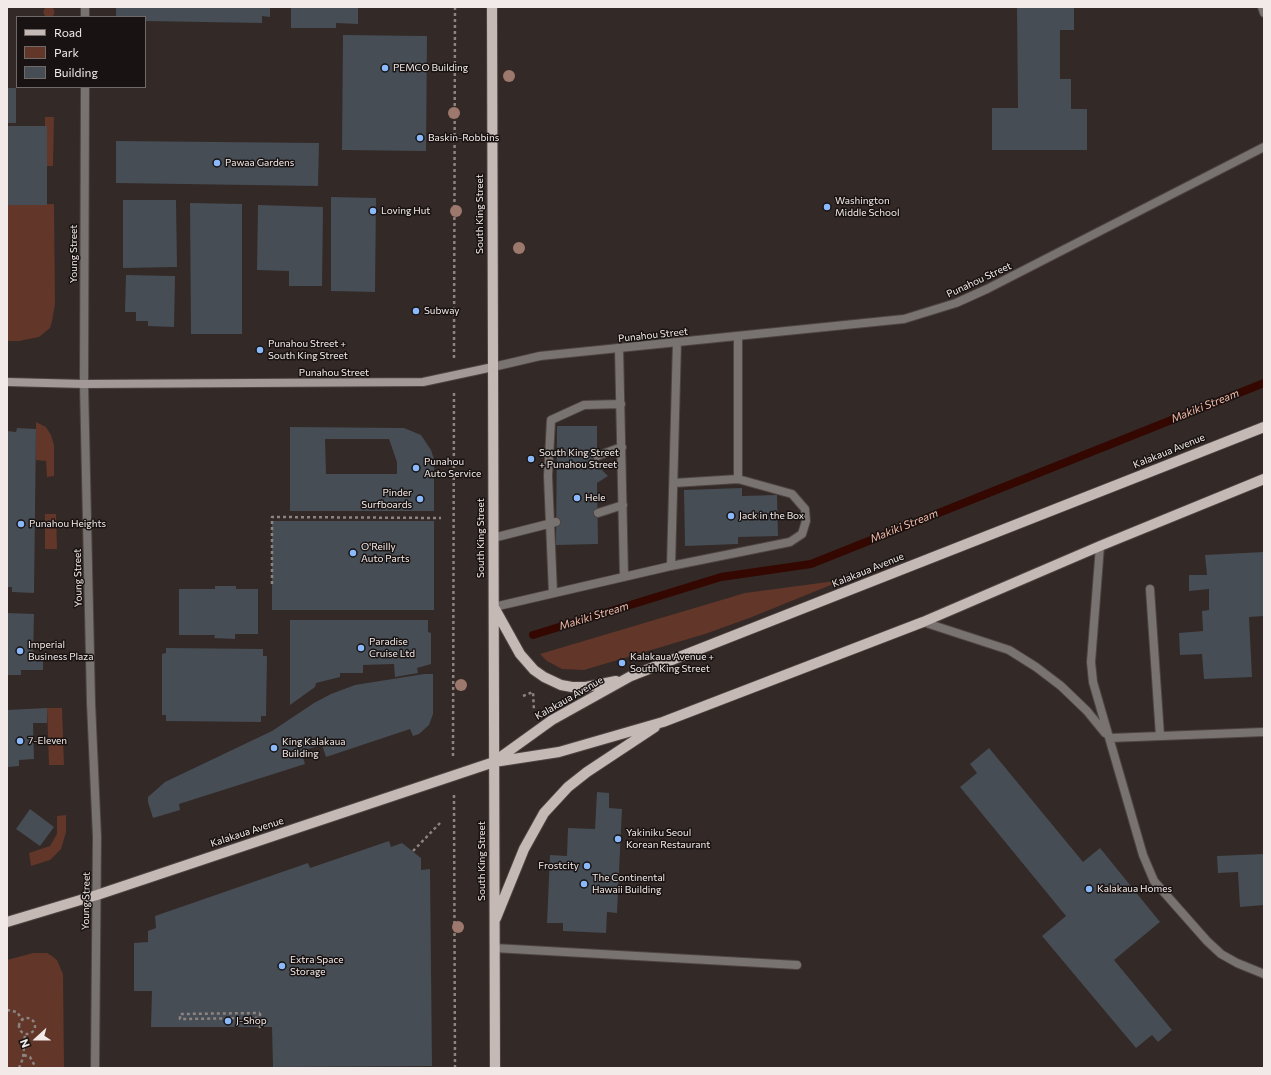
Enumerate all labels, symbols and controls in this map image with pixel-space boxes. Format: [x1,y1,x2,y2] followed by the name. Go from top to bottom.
[16,16,146,88] legend
[54,25,82,39] text: Road
[54,45,79,59] text: Park
[393,62,468,74] place label: PEMCO Building
[380,63,390,73] marker: PEMCO Building
[54,65,98,79] text: Building
[428,132,499,144] place label: Baskin-Robbins
[415,133,425,143] marker: Baskin-Robbins
[225,157,294,169] place label: Pawaa Gardens
[212,158,222,168] marker: Pawaa Gardens
[474,174,486,254] street label: South King Street
[835,195,899,218] place label: Washington Middle School
[822,202,832,212] marker: Washington Middle School
[381,205,430,217] place label: Loving Hut
[368,206,378,216] marker: Loving Hut
[68,225,80,283] street label: Young Street
[945,260,1013,300] street label: Punahou Street
[424,305,459,317] place label: Subway
[411,306,421,316] marker: Subway
[617,325,689,345] street label: Punahou Street
[268,338,348,362] place label: Punahou Street + South King Street
[255,345,265,355] marker: Punahou Street + South King Street
[299,367,369,379] street label: Punahou Street
[1169,386,1241,426] water label: Makiki Stream
[1131,431,1207,471] street label: Kalakaua Avenue
[539,447,619,470] place label: South King Street + Punahou Street
[526,454,536,464] marker: South King Street + Punahou Street
[424,456,481,480] place label: Punahou Auto Service
[411,463,421,473] marker: Punahou Auto Service
[361,487,412,510] place label: Pinder Surfboards
[585,492,606,504] place label: Hele
[572,493,582,503] marker: Hele
[415,494,425,504] marker: Pinder Surfboards
[475,498,487,578] street label: South King Street
[868,506,940,546] water label: Makiki Stream
[739,510,804,522] place label: Jack in the Box
[726,511,736,521] marker: Jack in the Box
[29,518,106,530] place label: Punahou Heights
[16,519,26,529] marker: Punahou Heights
[361,541,409,564] place label: O'Reilly Auto Parts
[348,548,358,558] marker: O'Reilly Auto Parts
[71,549,85,607] street label: Young Street
[830,550,906,590] street label: Kalakaua Avenue
[558,599,630,633] water label: Makiki Stream
[369,636,415,660] place label: Paradise Cruise Ltd
[28,639,93,662] place label: Imperial Business Plaza
[356,643,366,653] marker: Paradise Cruise Ltd
[15,646,25,656] marker: Imperial Business Plaza
[630,651,714,674] place label: Kalakaua Avenue + South King Street
[617,658,627,668] marker: Kalakaua Avenue + South King Street
[533,674,605,722] street label: Kalakaua Avenue
[28,735,67,747] place label: 7-Eleven
[15,736,25,746] marker: 7-Eleven
[282,736,346,760] place label: King Kalakaua Building
[269,743,279,753] marker: King Kalakaua Building
[209,814,285,850] street label: Kalakaua Avenue
[476,821,488,901] street label: South King Street
[626,827,710,850] place label: Yakiniku Seoul Korean Restaurant
[613,834,623,844] marker: Yakiniku Seoul Korean Restaurant
[538,860,579,872] place label: Frostcity
[582,861,592,871] marker: Frostcity
[79,872,93,930] street label: Young Street
[592,872,665,896] place label: The Continental Hawaii Building
[579,879,589,889] marker: The Continental Hawaii Building
[1097,883,1172,895] place label: Kalakaua Homes
[1084,884,1094,894] marker: Kalakaua Homes
[290,954,344,978] place label: Extra Space Storage
[277,961,287,971] marker: Extra Space Storage
[236,1015,267,1027] place label: J-Shop
[223,1016,233,1026] marker: J-Shop
[16,1019,56,1059] north arrow
[17,1037,32,1050] text: N

